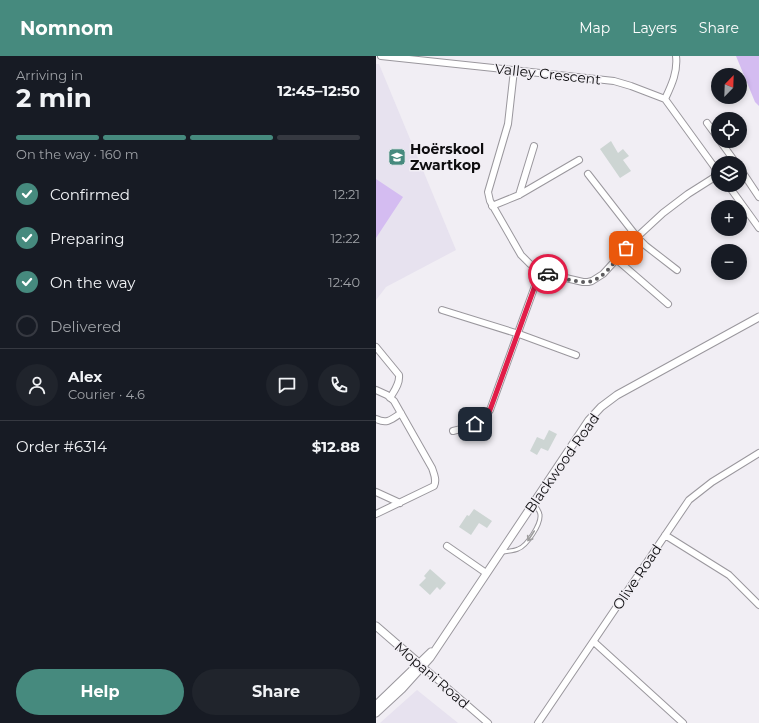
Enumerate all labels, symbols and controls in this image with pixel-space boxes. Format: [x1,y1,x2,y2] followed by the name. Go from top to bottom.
[20,17,113,40] text: Nomnom
[579,19,610,37] text: Map
[632,19,677,37] text: Layers
[699,19,739,37] text: Share
[494,59,602,89] street label: Valley Crescent
[16,67,83,83] text: Arriving in
[711,68,747,104] north arrow
[711,68,747,280] map controls
[277,81,360,100] text: 12:45–12:50
[16,82,92,114] text: 2 min
[711,112,747,148] button: locate
[410,140,484,174] place label: Hoërskool Zwartkop
[16,146,139,162] text: On the way · 160 m
[387,147,407,167] school or university icon: Hoërskool Zwartkop
[711,156,747,192] button: layers
[16,183,38,205] icon: check
[50,185,130,204] text: Confirmed
[333,186,360,202] text: 12:21
[711,200,747,236] button: +
[16,227,38,249] icon: check
[50,229,125,248] text: Preparing
[330,230,360,246] text: 12:22
[609,231,643,265] pin
[615,237,637,259] icon: bag
[711,244,747,280] button: −
[528,254,568,294] courier
[537,263,559,285] icon: car
[16,271,38,293] icon: check
[50,273,135,292] text: On the way
[328,274,360,290] text: 12:40
[50,317,122,336] text: Delivered
[16,364,58,406] button: person
[266,364,308,406] button: chat
[318,364,360,406] button: phone
[68,367,102,386] text: Alex
[68,386,145,402] text: Courier · 4.6
[458,407,492,441] pin
[521,410,603,516] street label: Blackwood Road
[464,413,486,435] icon: home
[16,437,107,456] text: Order #6314
[312,437,360,456] text: $12.88
[527,530,535,541] one-way arrow
[608,541,666,613] street label: Olive Road
[391,638,473,712] street label: Mopani Road
[16,669,184,715] button: Help
[192,669,360,715] button: Share

